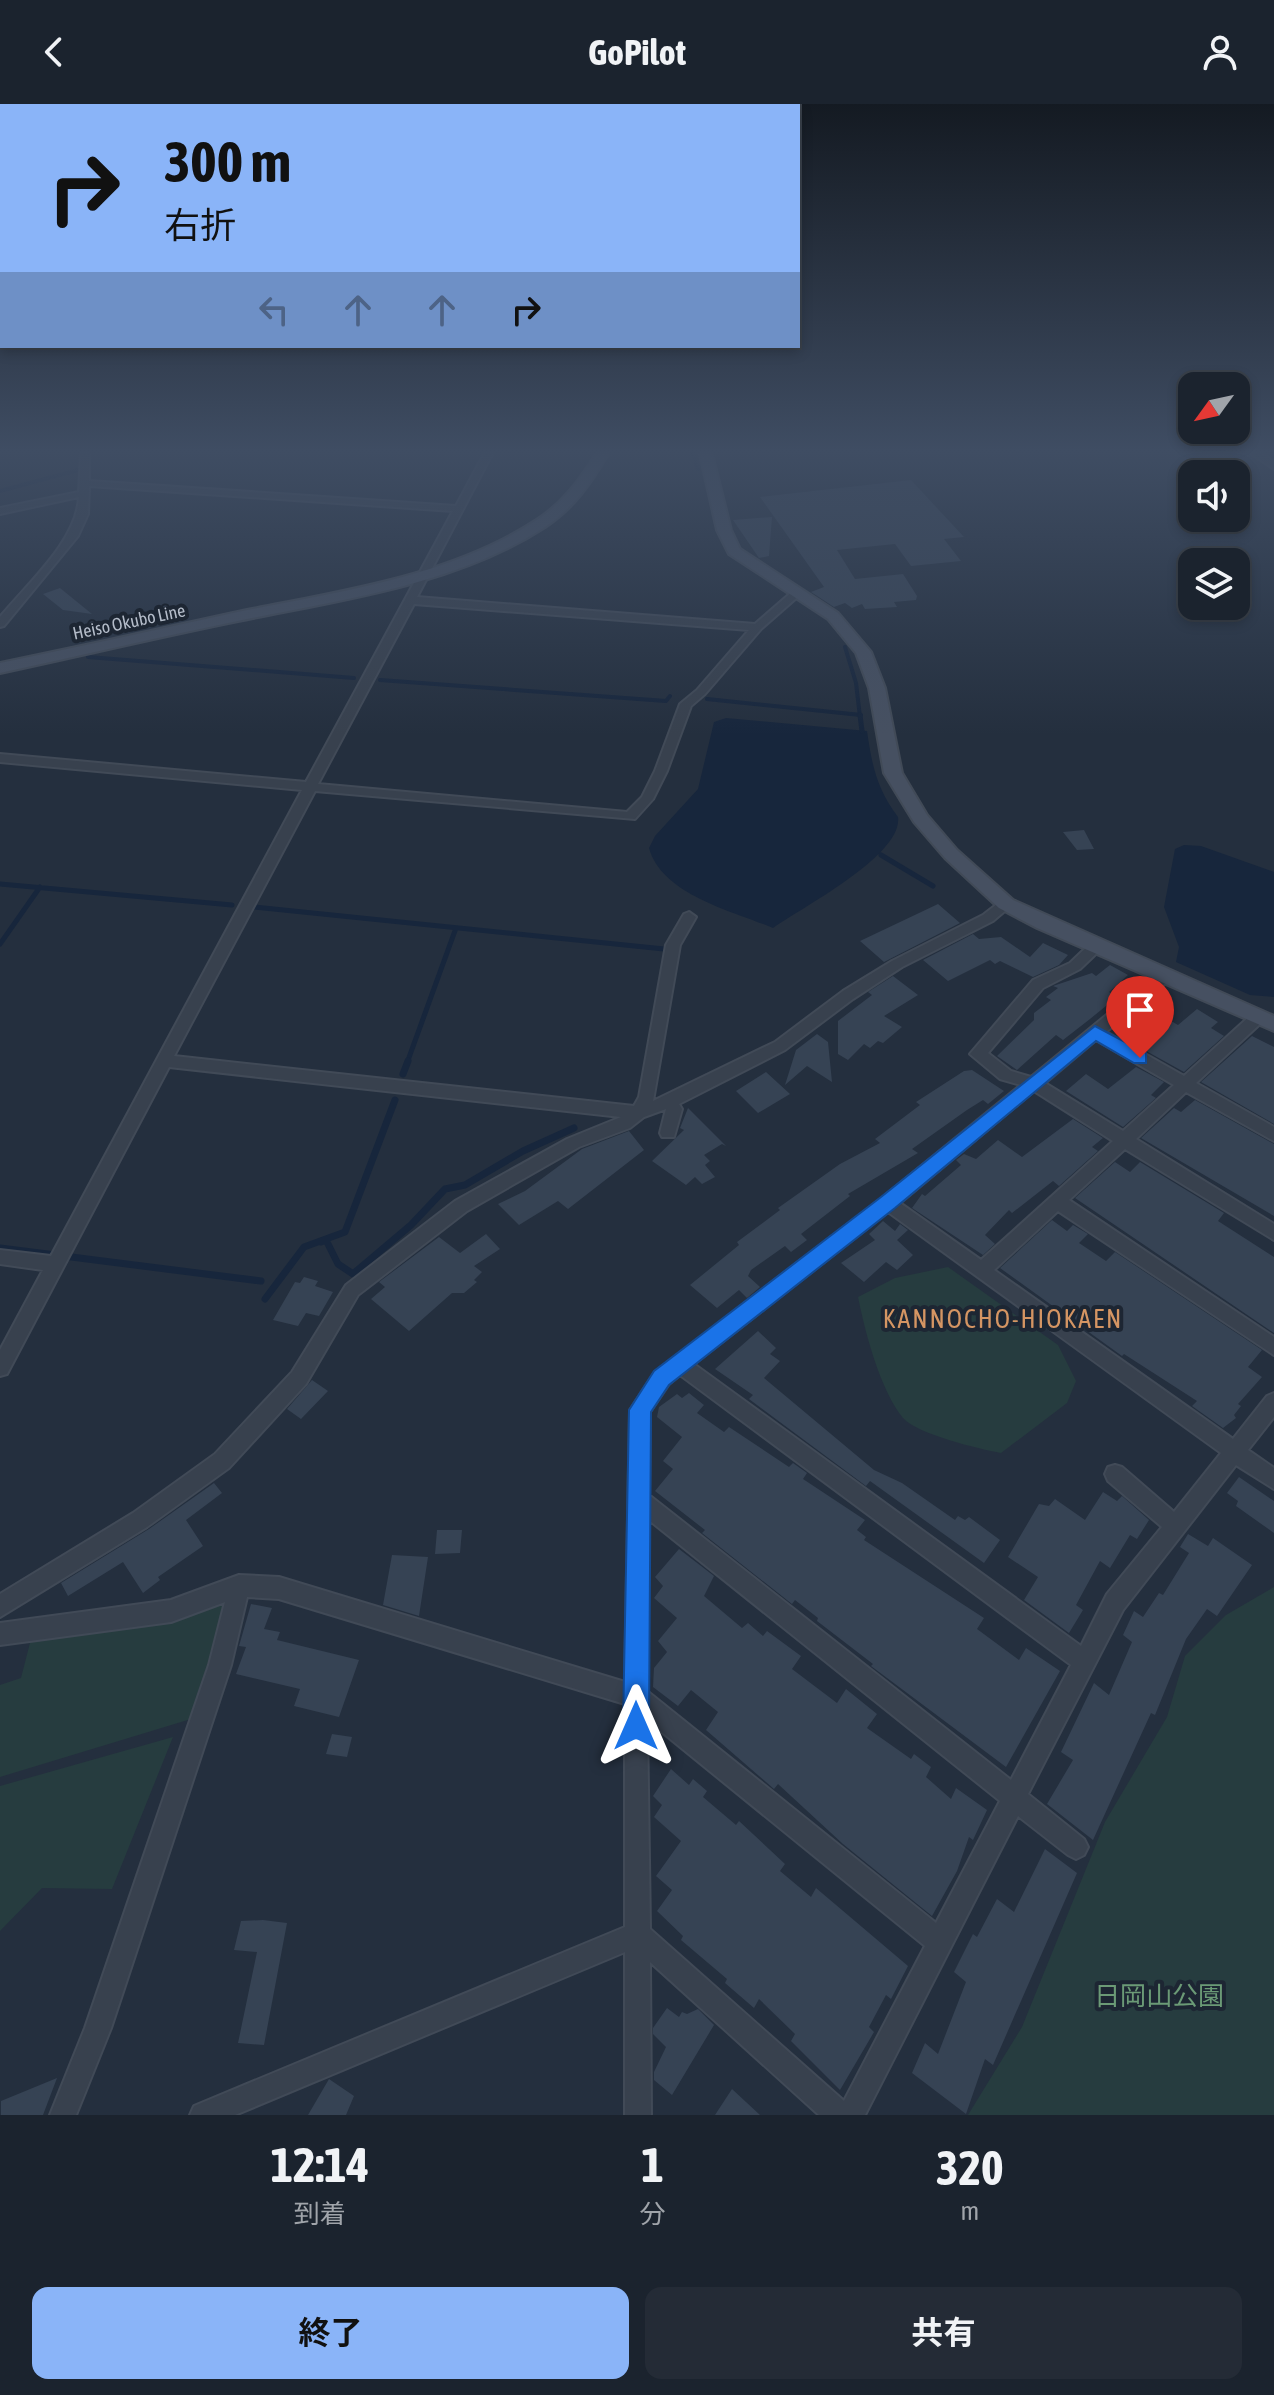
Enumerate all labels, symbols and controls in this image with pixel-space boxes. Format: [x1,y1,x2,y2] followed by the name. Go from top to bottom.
[32,30,76,74] icon: back
[1198,30,1242,74] icon: person
[588,31,686,73] text: GoPilot
[164,130,291,194] text: 300 m
[32,136,136,240] icon: right
[164,204,236,246] text: 右折
[252,288,296,332] icon: left
[336,288,380,332] icon: ahead
[420,288,464,332] icon: ahead
[504,288,548,332] icon: right
[1178,372,1250,444] north arrow
[1178,372,1250,620] map controls
[1178,460,1250,532] button: sound
[1178,548,1250,620] button: layers
[71,599,187,644] street label: Heiso Okubo Line
[1106,976,1174,1058] pin
[1118,988,1162,1032] icon: arrive
[883,1304,1123,1334] district label: KANNOCHO-HIOKAEN
[594,1684,678,1768] position arrow
[1094,1981,1224,2011] park label: 日岡山公園
[270,2137,369,2192] text: 12:14
[641,2137,664,2192] text: 1
[936,2140,1004,2195] text: 320
[960,2196,979,2226] text: m
[294,2199,346,2229] text: 到着
[640,2199,666,2229] text: 分
[32,2287,629,2379] button: 終了
[645,2287,1242,2379] button: 共有

